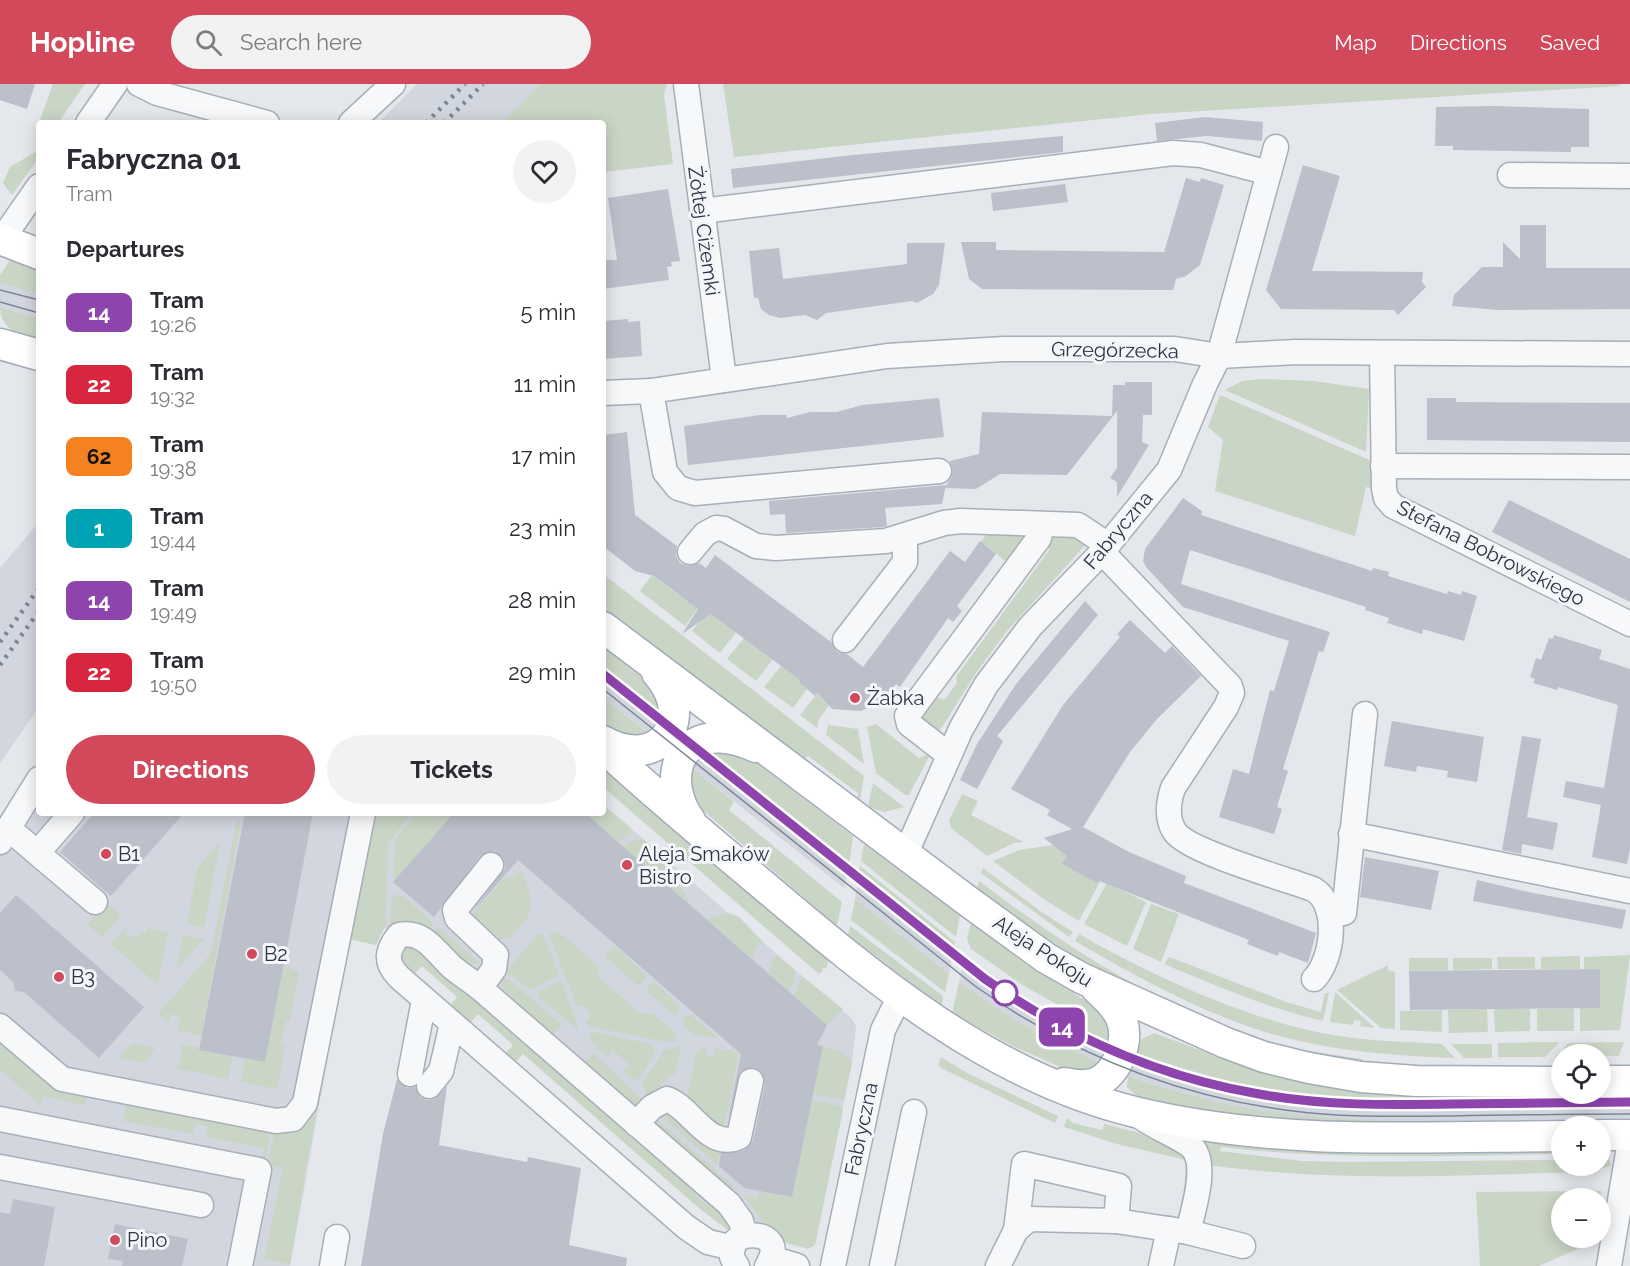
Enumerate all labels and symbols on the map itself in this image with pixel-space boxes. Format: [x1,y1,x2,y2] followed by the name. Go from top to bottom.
[683,164,726,297] street label: Żółtej Ciżemki
[1051,337,1179,363] street label: Grzegórzecka
[1078,486,1158,574] street label: Fabryczna
[1393,495,1589,611] street label: Stefana Bobrowskiego
[867,685,924,710] place label: Żabka
[848,691,862,705] marker: Żabka
[118,842,140,866] place label: B1
[639,842,769,889] place label: Aleja Smaków Bistro
[99,847,113,861] marker: B1
[620,858,634,872] marker: Aleja Smaków Bistro
[989,910,1097,992] street label: Aleja Pokoju
[264,942,288,966] place label: B2
[245,947,259,961] marker: B2
[71,965,95,989] place label: B3
[52,970,66,984] marker: B3
[992,980,1018,1006] unlabelled marker
[1035,1008,1089,1046] line badge: 14
[839,1080,883,1178] street label: Fabryczna
[127,1228,167,1252] place label: Pino
[108,1233,122,1247] marker: Pino

